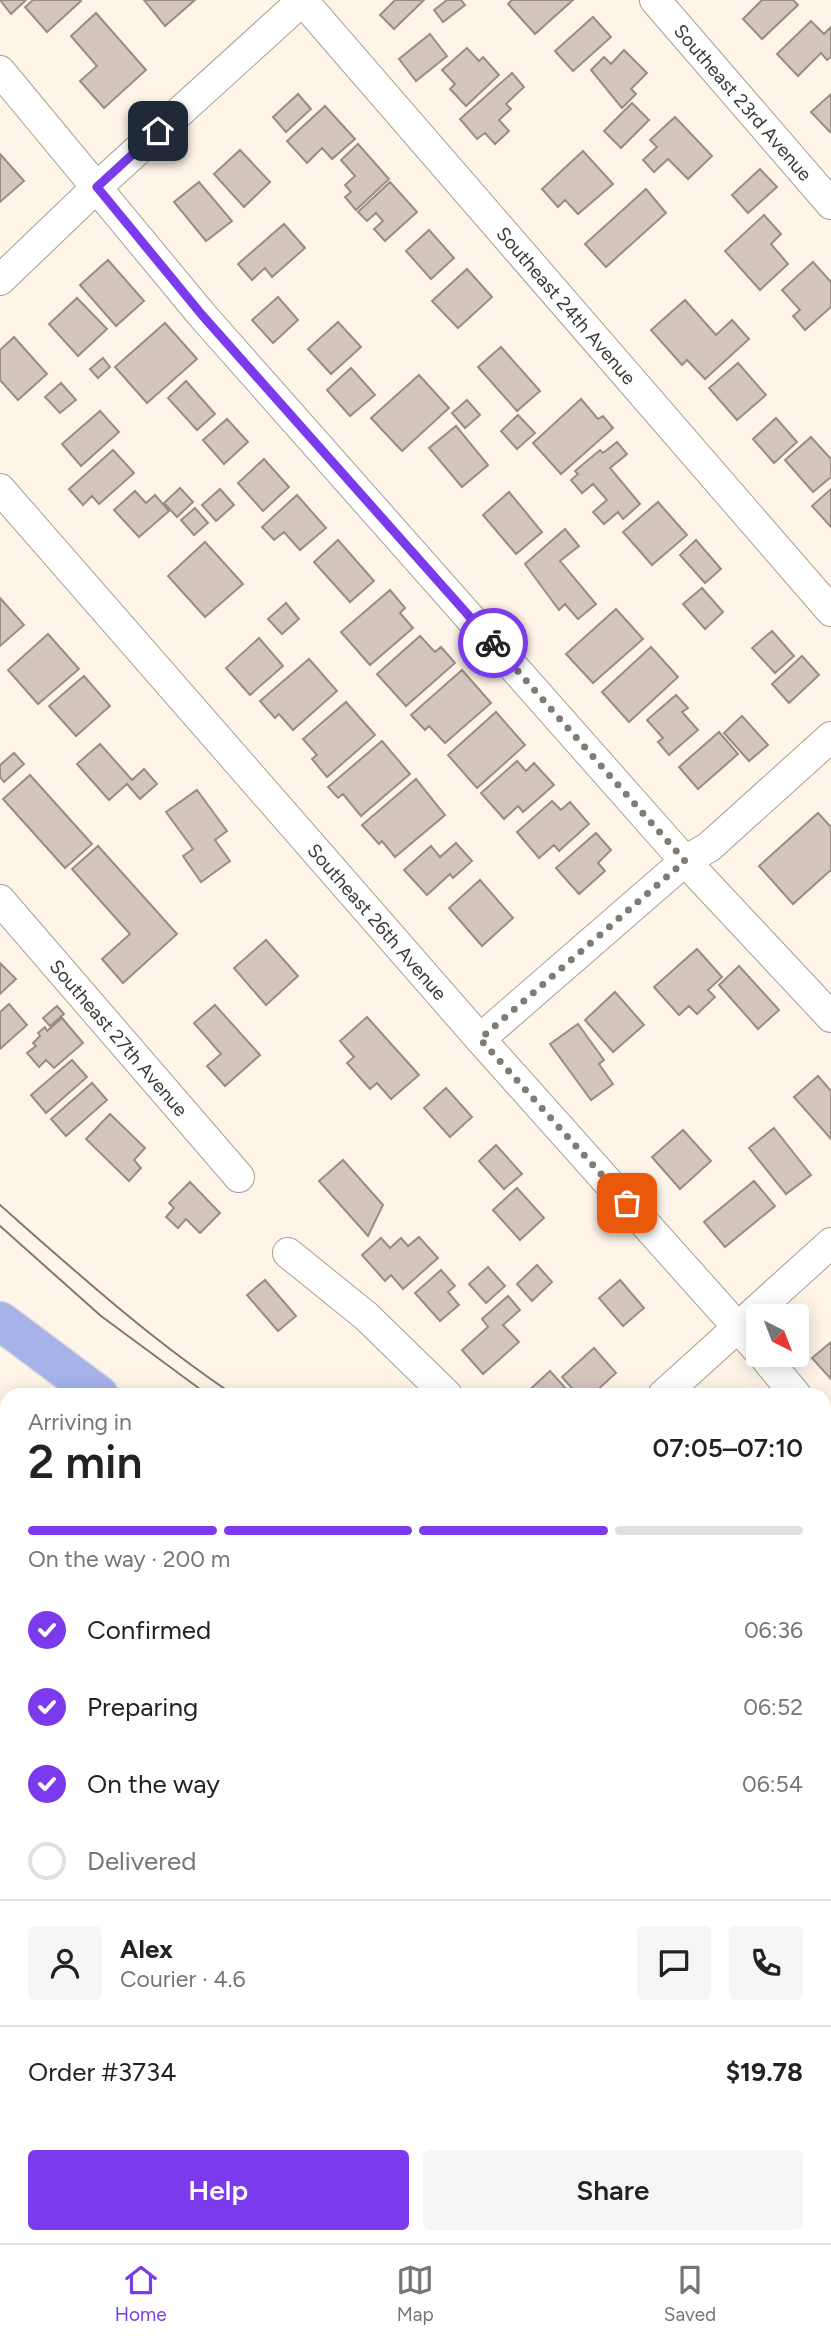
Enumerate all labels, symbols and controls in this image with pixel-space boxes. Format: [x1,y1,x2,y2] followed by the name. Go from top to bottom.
[669,19,817,185] street label: Southeast 23rd Avenue
[128,101,188,161] pin
[139,112,177,150] icon: home
[492,222,641,389] street label: Southeast 24th Avenue
[458,608,528,678] courier
[474,624,512,662] icon: bike
[303,839,452,1004] street label: Southeast 26th Avenue
[45,955,193,1121] street label: Southeast 27th Avenue
[597,1173,657,1233] pin
[608,1184,646,1222] icon: bag
[746,1304,808,1367] north arrow
[746,1304,809,1367] map controls
[28,1408,132,1436] text: Arriving in
[653,1432,803,1464] text: 07:05–07:10
[28,1434,143,1490] text: 2 min
[28,1545,230,1573] text: On the way · 200 m
[28,1611,66,1649] icon: check
[87,1614,211,1646] text: Confirmed
[744,1616,803,1644] text: 06:36
[28,1688,66,1726] icon: check
[87,1691,198,1723] text: Preparing
[743,1693,803,1721] text: 06:52
[28,1765,66,1803] icon: check
[87,1768,220,1800] text: On the way
[742,1770,803,1798] text: 06:54
[87,1845,196,1877] text: Delivered
[28,1926,102,2000] button: person
[637,1926,711,2000] button: chat
[729,1926,803,2000] button: phone
[120,1933,173,1965] text: Alex
[120,1965,246,1993] text: Courier · 4.6
[28,2056,176,2088] text: Order #3734
[726,2056,803,2088] text: $19.78
[28,2150,409,2230] button: Help
[423,2150,803,2230] button: Share
[115,2261,167,2326] tab: Home
[396,2261,434,2326] tab: Map
[664,2261,716,2326] tab: Saved

